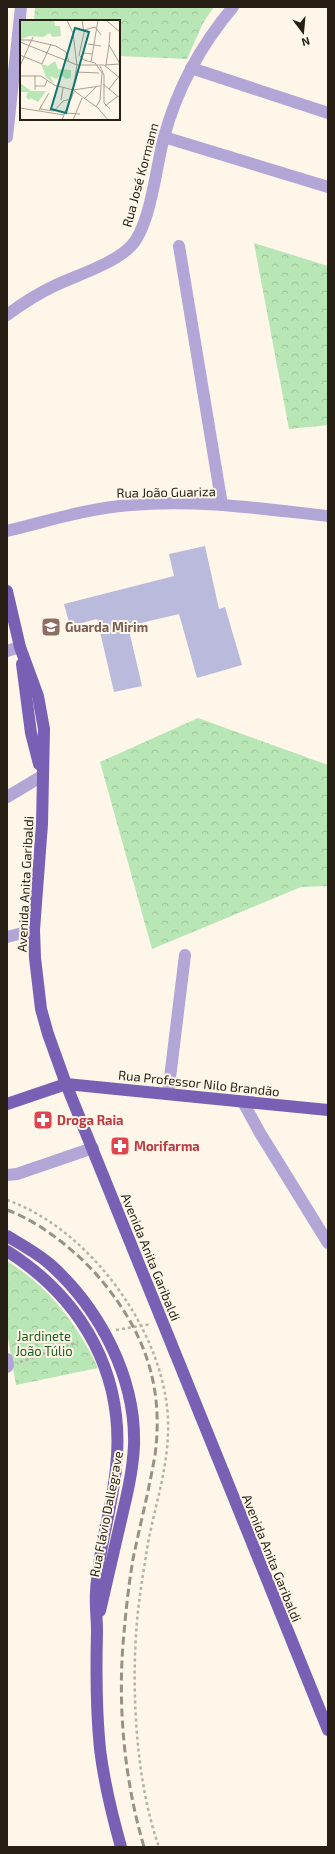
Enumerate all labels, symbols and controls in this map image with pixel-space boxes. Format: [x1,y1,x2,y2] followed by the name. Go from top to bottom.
[283,12,323,52] north arrow
[20,20,120,120] inset map
[300,35,312,49] text: N
[118,121,162,229] street label: Rua José Kormann
[116,483,216,501] street label: Rua João Guariza
[40,616,62,638] school or university icon: Guarda Mirim
[65,619,148,635] place label: Guarda Mirim
[13,816,37,952] street label: Avenida Anita Garibaldi
[117,1067,281,1099] street label: Rua Professor Nilo Brandão
[32,1109,54,1131] pharmacy icon: Droga Raia
[57,1112,124,1128] place label: Droga Raia
[109,1135,131,1157] pharmacy icon: Morifarma
[134,1138,200,1154] place label: Morifarma
[118,1191,184,1323] street label: Avenida Anita Garibaldi
[15,1328,73,1359] park label: Jardinete João Túlio
[86,1450,126,1578] street label: Rua Flávio Dallegrave
[239,1492,305,1624] street label: Avenida Anita Garibaldi

